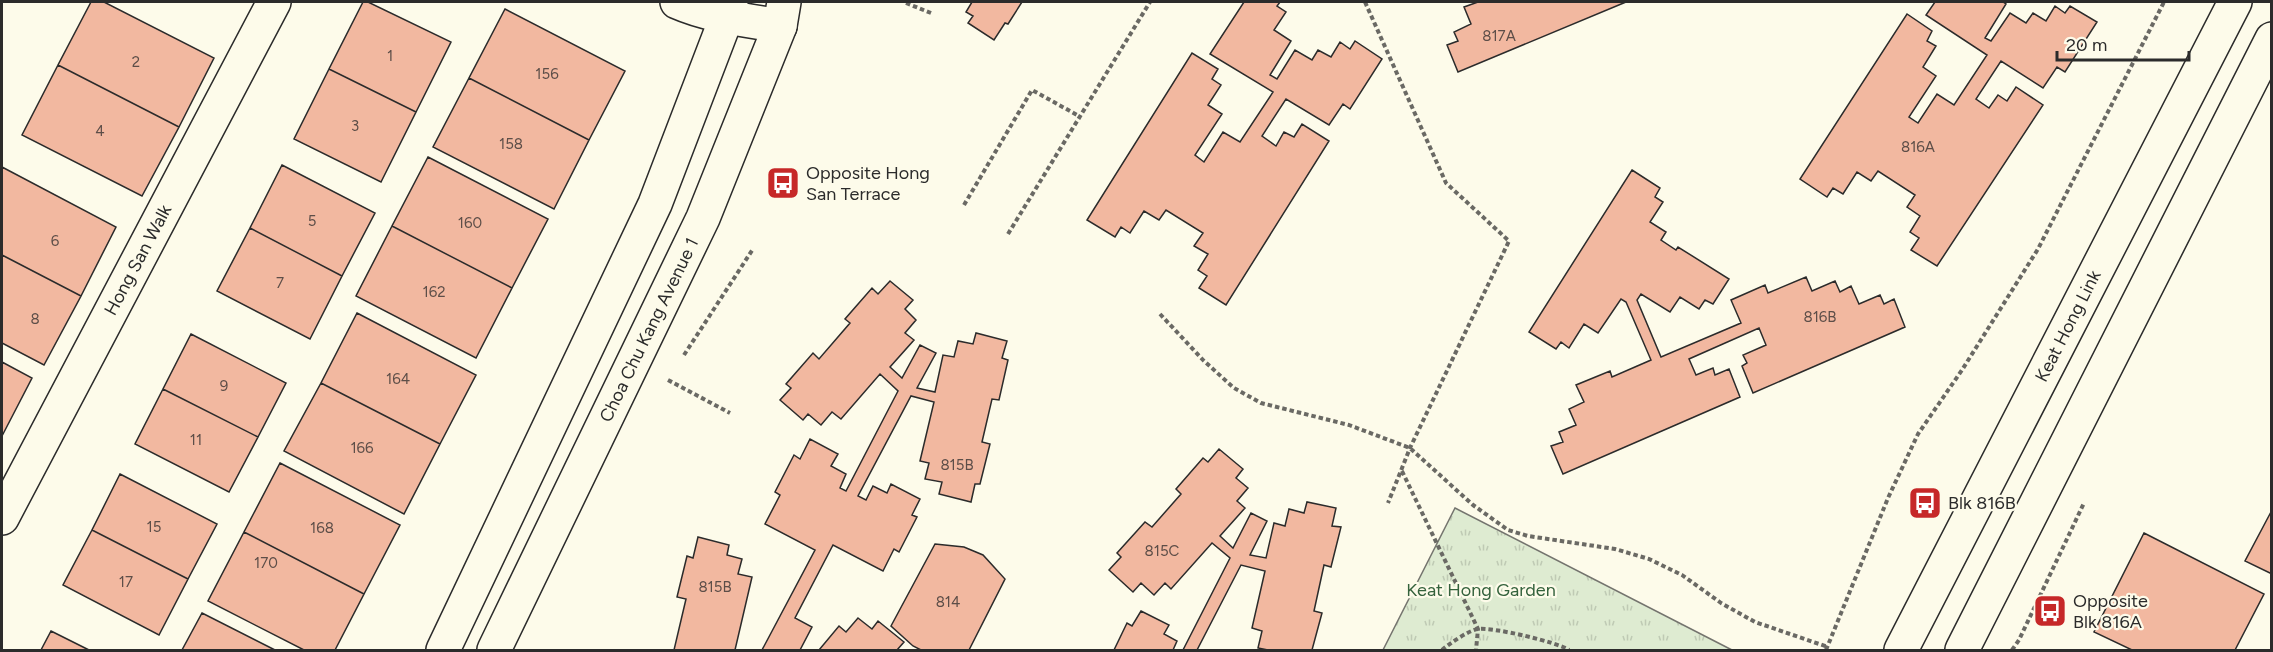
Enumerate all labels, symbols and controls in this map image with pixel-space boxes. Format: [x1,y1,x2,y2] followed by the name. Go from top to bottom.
[2057,24,2189,62] scale bar
[1482,27,1516,45] house number: 817A
[2066,34,2107,56] text: 20 m
[387,47,393,65] house number: 1
[132,53,140,71] house number: 2
[535,65,559,83] house number: 156
[351,117,359,135] house number: 3
[95,122,105,140] house number: 4
[499,135,523,153] house number: 158
[1901,138,1935,156] house number: 816A
[806,162,930,205] place label: Opposite Hong San Terrace
[765,165,801,201] bus stop icon: Opposite Hong San Terrace
[100,201,177,319] street label: Hong San Walk
[308,212,316,230] house number: 5
[458,214,482,232] house number: 160
[51,232,60,250] house number: 6
[595,234,703,426] street label: Choa Chu Kang Avenue 1
[2030,266,2106,386] street label: Keat Hong Link
[276,274,284,292] house number: 7
[422,283,446,301] house number: 162
[1803,308,1837,326] house number: 816B
[30,310,40,328] house number: 8
[386,370,410,388] house number: 164
[220,377,228,395] house number: 9
[190,431,202,449] house number: 11
[350,439,374,457] house number: 166
[940,456,974,474] house number: 815B
[1907,485,1943,521] bus stop icon: Blk 816B
[1948,492,2016,514] place label: Blk 816B
[147,518,161,536] house number: 15
[310,519,334,537] house number: 168
[1145,542,1180,560] house number: 815C
[254,554,278,572] house number: 170
[119,573,133,591] house number: 17
[698,578,732,596] house number: 815B
[1406,579,1556,601] park label: Keat Hong Garden
[2073,590,2148,633] place label: Opposite Blk 816A
[936,593,960,611] house number: 814
[2032,593,2068,629] bus stop icon: Opposite Blk 816A

